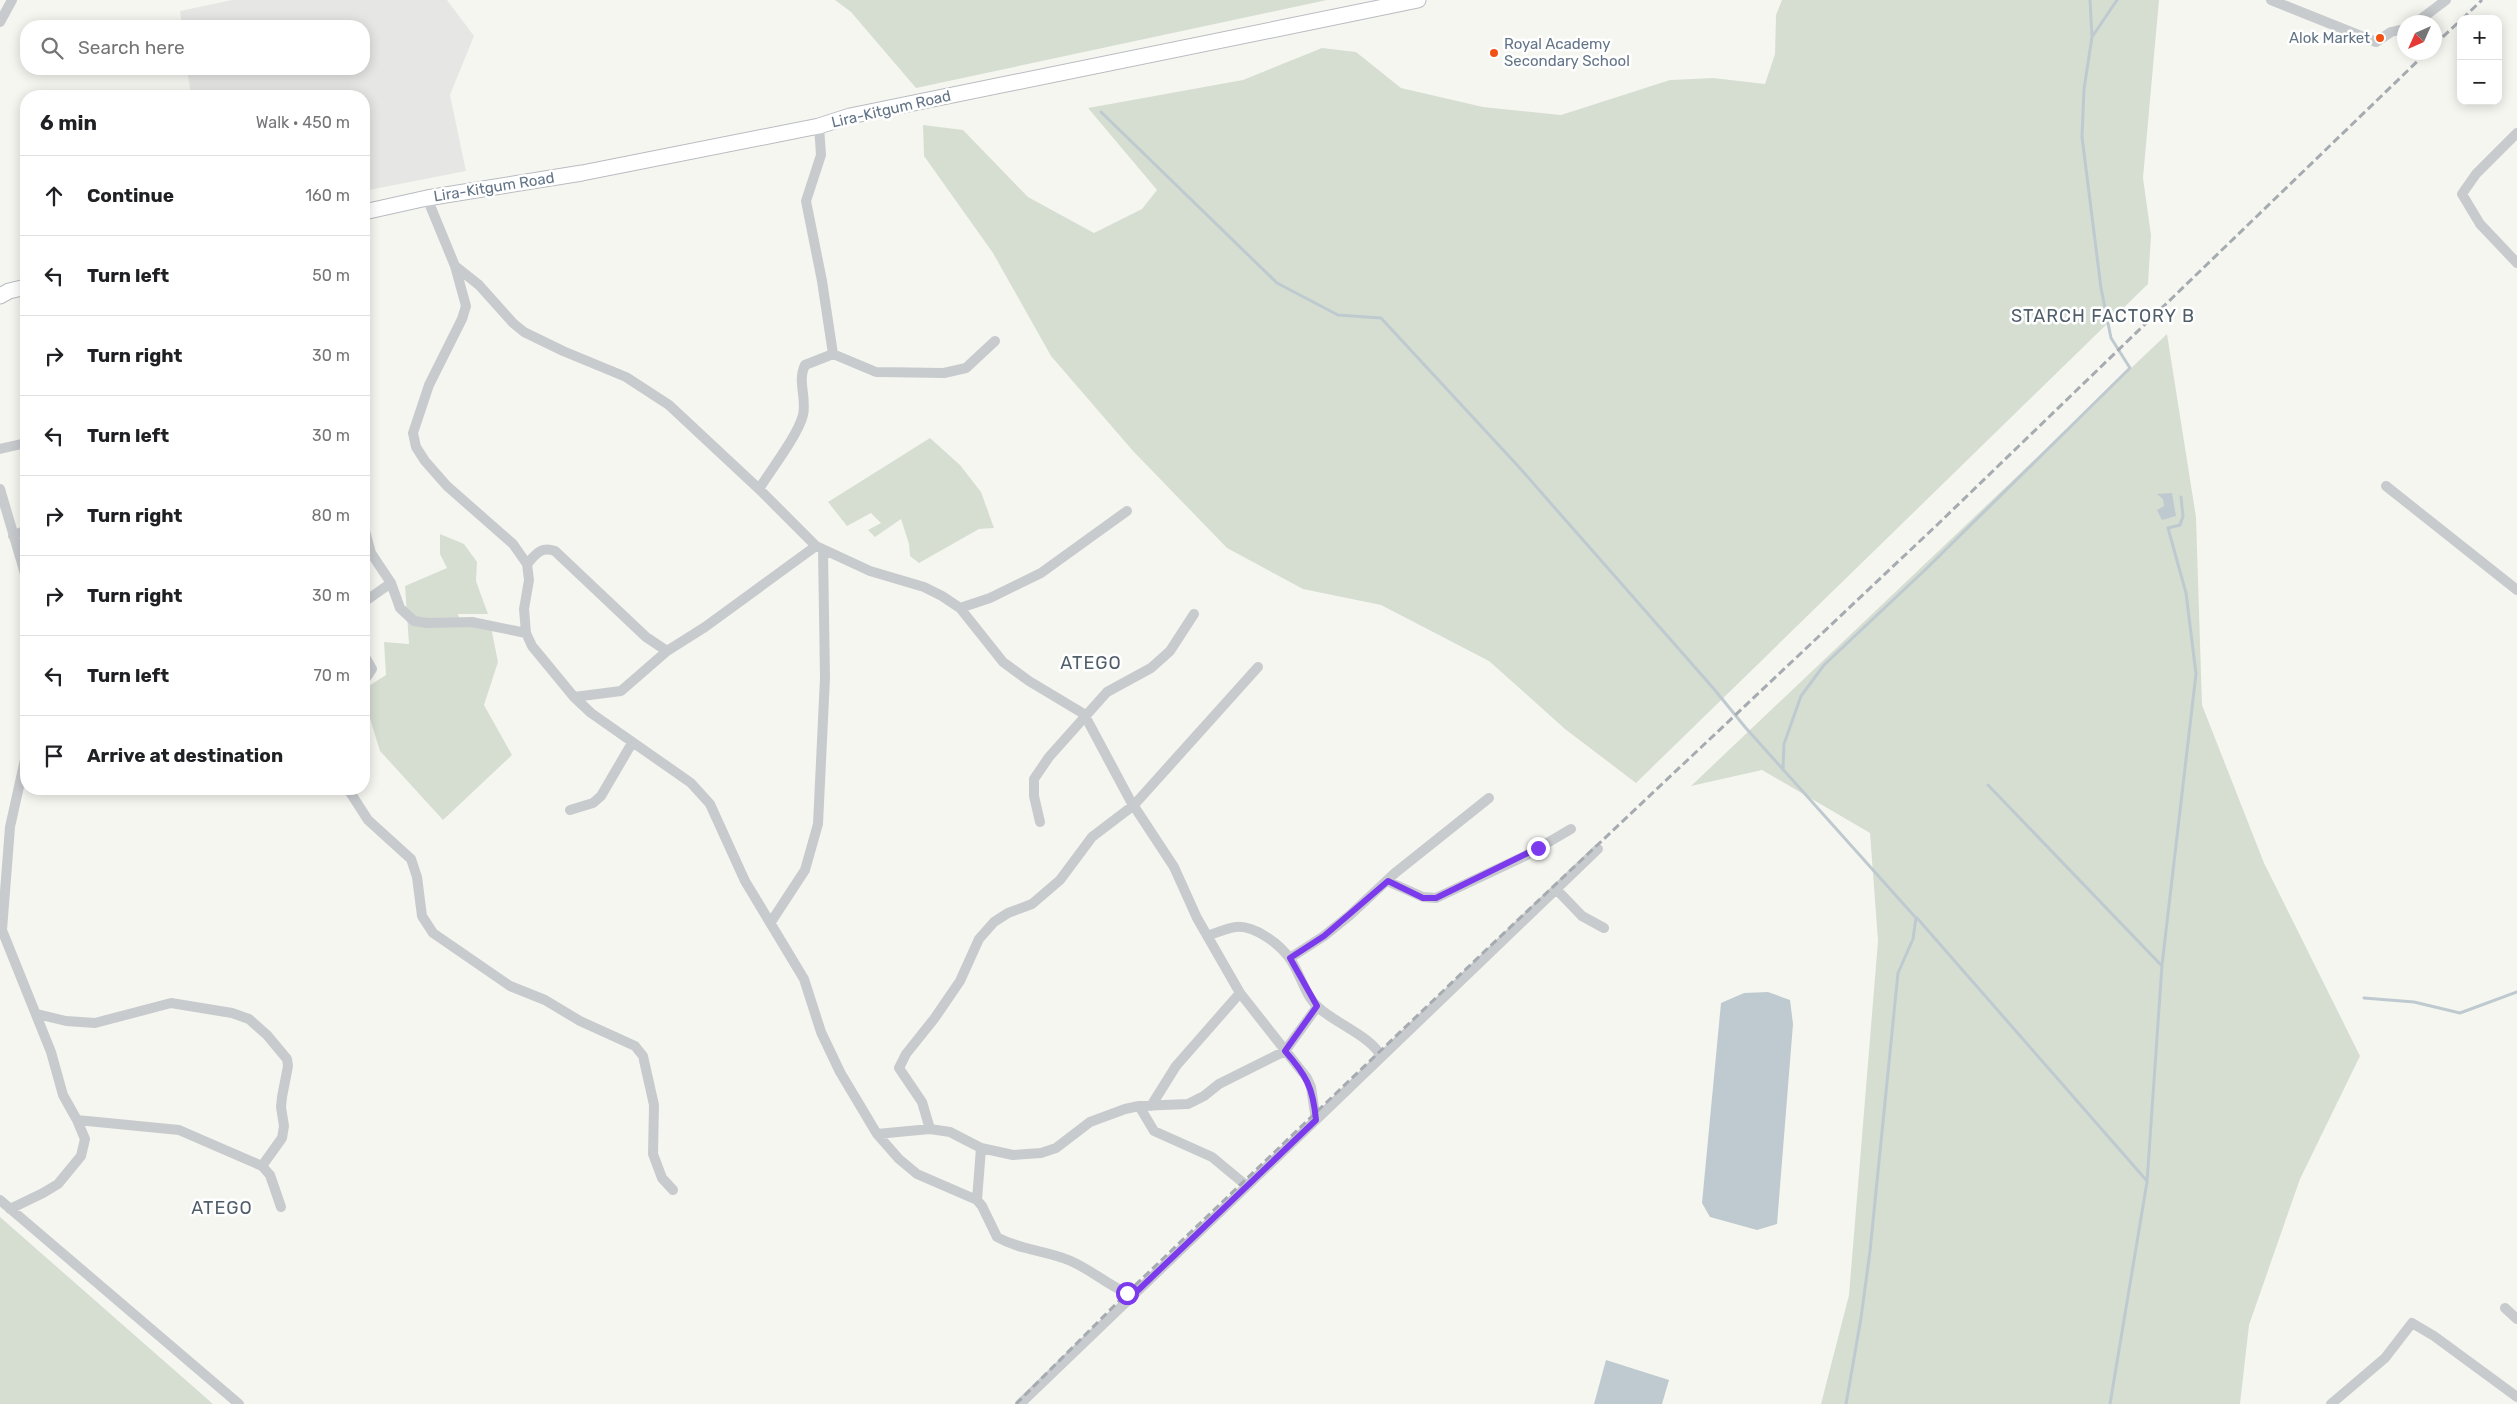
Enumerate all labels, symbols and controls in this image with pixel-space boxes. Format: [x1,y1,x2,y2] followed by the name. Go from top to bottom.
[2397,15,2442,60] north arrow
[2457,15,2502,105] map controls
[2457,15,2502,60] button: +
[20,20,370,75] search box
[2289,29,2370,47] place label: Alok Market
[2374,32,2386,44] marker: Alok Market
[38,34,66,62] icon: search
[1504,35,1630,70] place label: Royal Academy Secondary School
[78,36,185,59] text: Search here
[1488,47,1500,59] marker: Royal Academy Secondary School
[2457,60,2502,105] button: −
[829,86,953,132] street label: Lira-Kitgum Road
[40,110,97,135] text: 6 min
[256,113,350,132] text: Walk · 450 m
[432,169,556,205] street label: Lira-Kitgum Road
[40,182,68,210] icon: ahead
[87,184,174,207] text: Continue
[305,186,350,205] text: 160 m
[40,262,68,290] icon: left
[87,264,169,287] text: Turn left
[312,266,350,285] text: 50 m
[2011,305,2195,327] district label: STARCH FACTORY B
[40,342,68,370] icon: right
[87,344,182,367] text: Turn right
[312,346,350,365] text: 30 m
[40,422,68,450] icon: left
[87,424,169,447] text: Turn left
[312,426,350,445] text: 30 m
[40,502,68,530] icon: right
[87,504,182,527] text: Turn right
[312,506,350,525] text: 80 m
[40,582,68,610] icon: right
[87,584,182,607] text: Turn right
[312,586,350,605] text: 30 m
[1060,652,1122,674] district label: ATEGO
[40,662,68,690] icon: left
[87,664,169,687] text: Turn left
[313,666,350,685] text: 70 m
[40,742,68,770] icon: arrive
[87,744,283,767] text: Arrive at destination
[1527,837,1550,860] route end
[191,1197,253,1219] district label: ATEGO
[1116,1282,1139,1305] route start

